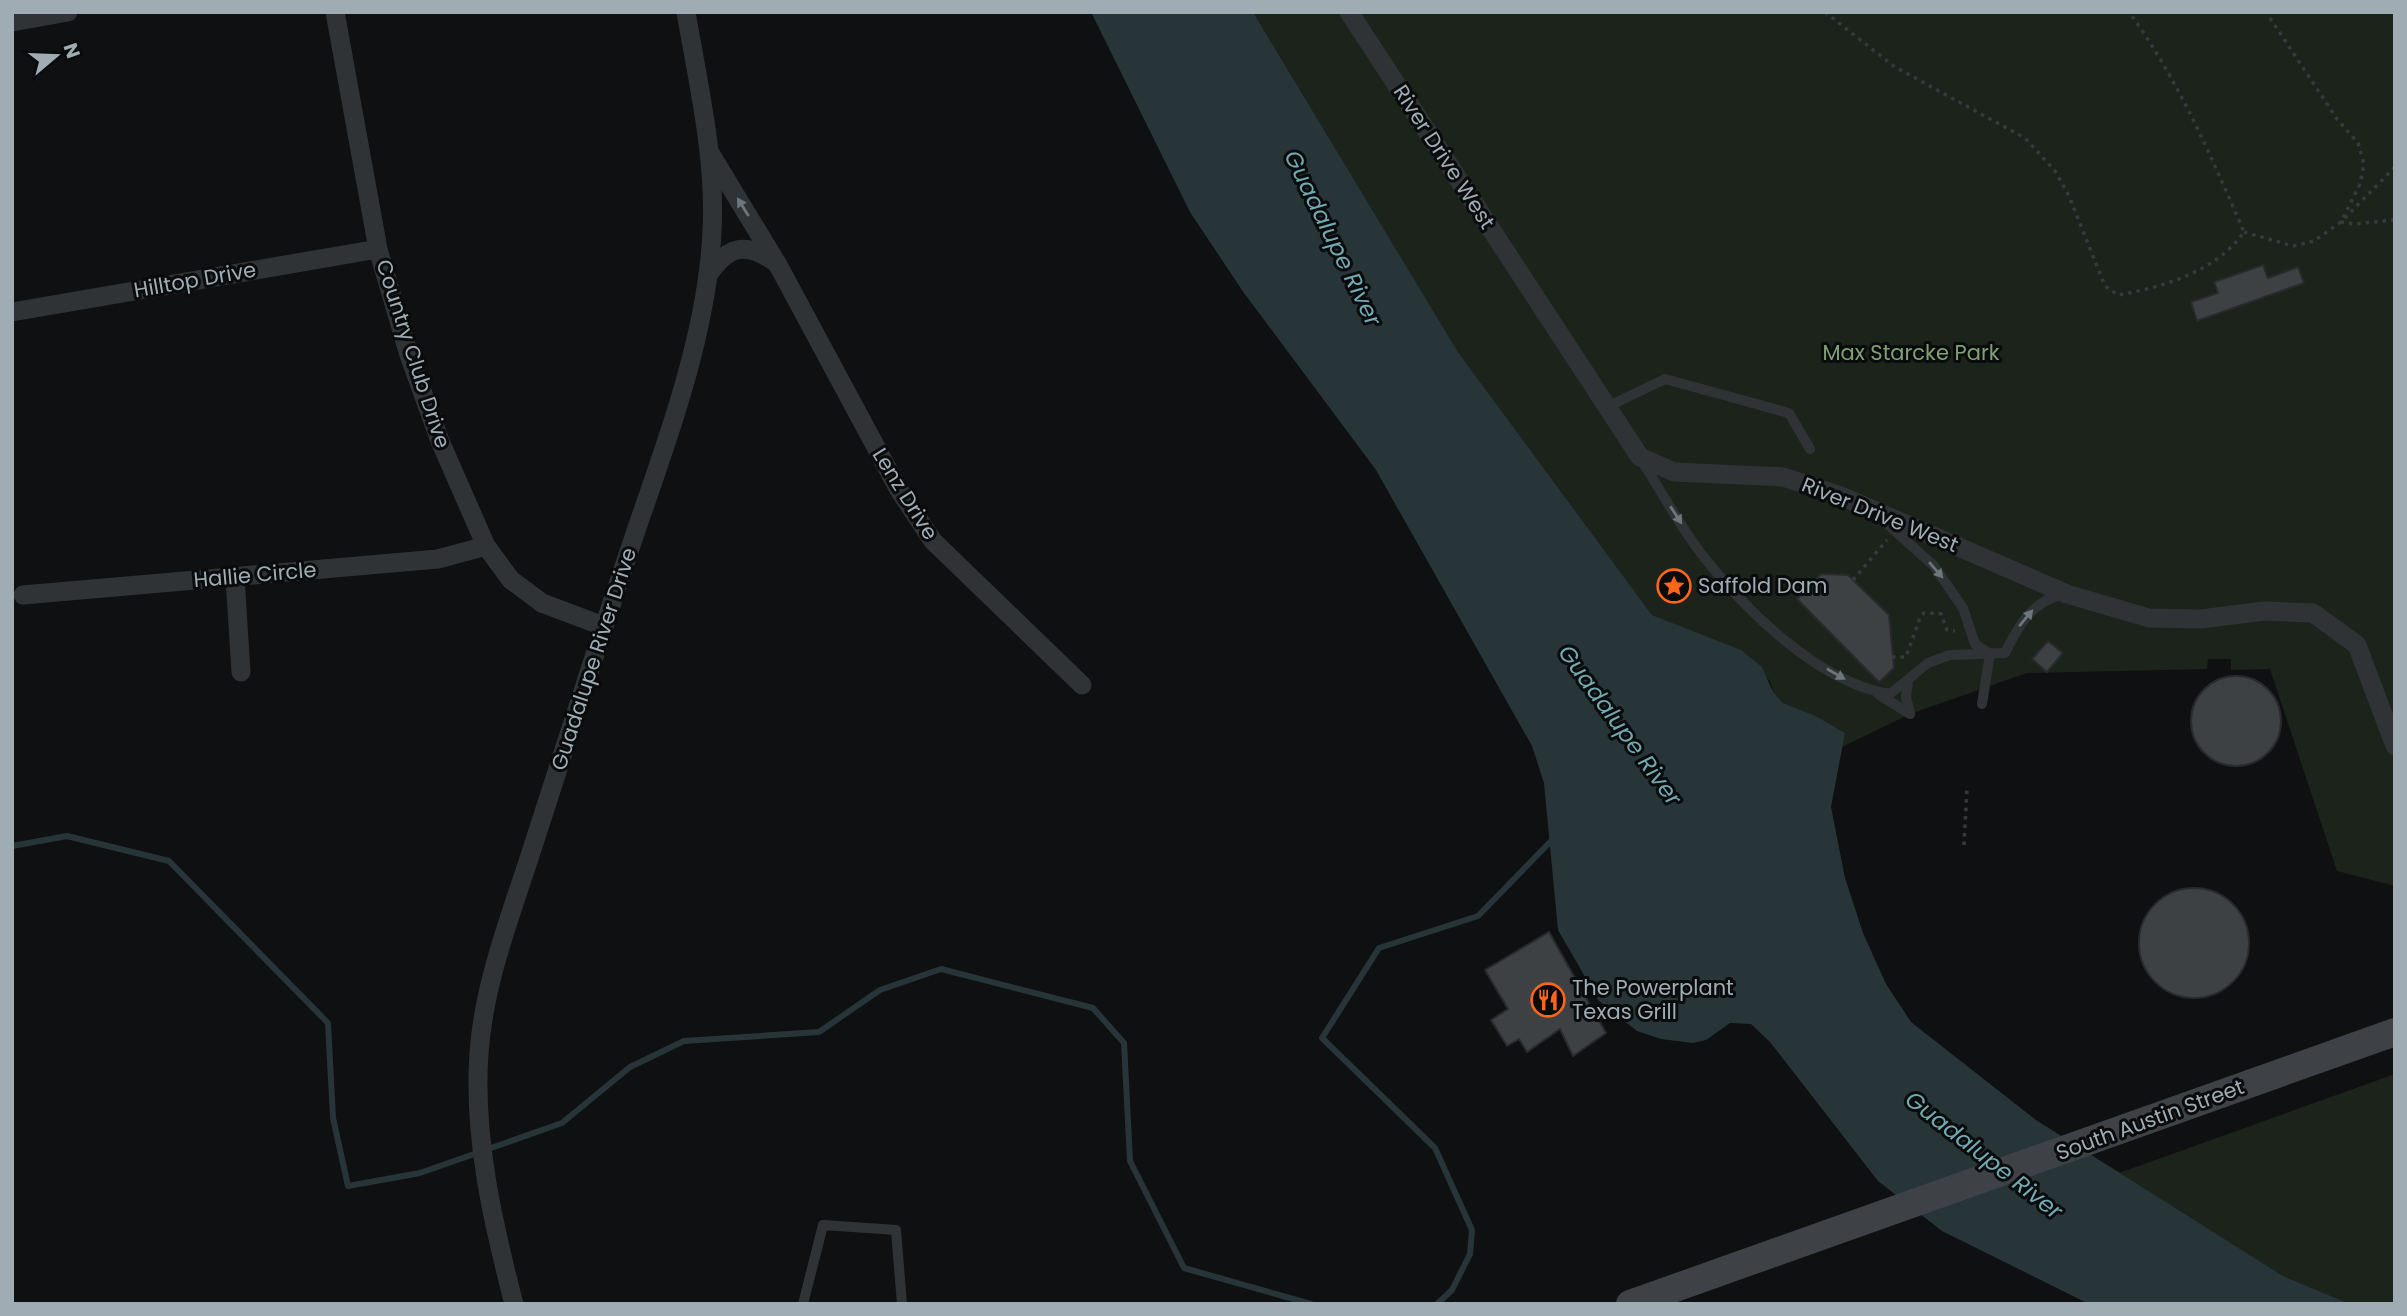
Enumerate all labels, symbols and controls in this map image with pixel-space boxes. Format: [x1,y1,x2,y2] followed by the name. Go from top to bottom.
[21,21,91,91] north arrow
[57,39,87,62] text: N
[1387,79,1502,234] street label: River Drive West
[1277,145,1390,332] water label: Guadalupe River
[736,198,749,217] one-way arrow
[132,254,258,305] street label: Hilltop Drive
[369,256,458,452] street label: Country Club Drive
[1822,338,2000,367] park label: Max Starcke Park
[866,442,945,545] street label: Lenz Drive
[1798,470,1963,559] street label: River Drive West
[1669,506,1682,525] one-way arrow
[544,544,643,774] street label: Guadalupe River Drive
[192,555,317,594] street label: Hallie Circle
[1928,561,1944,579] one-way arrow
[1655,567,1693,605] place icon: Saffold Dam
[1698,571,1827,600] place label: Saffold Dam
[2019,609,2034,627] one-way arrow
[1551,638,1690,813] water label: Guadalupe River
[1826,668,1845,680] one-way arrow
[1572,973,1734,1026] place label: The Powerplant Texas Grill
[1529,981,1567,1019] restaurant icon: The Powerplant Texas Grill
[2052,1072,2248,1167] street label: South Austin Street
[1899,1083,2070,1227] water label: Guadalupe River

